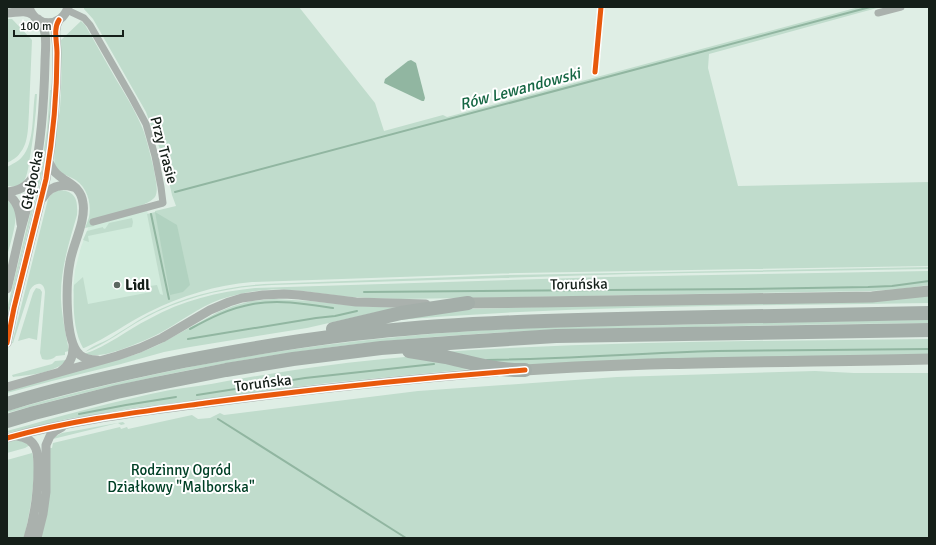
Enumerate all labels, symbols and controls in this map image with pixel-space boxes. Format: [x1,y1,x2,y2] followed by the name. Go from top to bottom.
[14,12,123,38] scale bar
[20,19,52,34] text: 100 m
[457,63,584,115] water label: Rów Lewandowski
[146,114,182,186] street label: Przy Trasie
[17,149,47,211] street label: Głębocka
[550,274,608,294] street label: Toruńska
[125,276,150,294] place label: Lidl
[112,280,122,290] marker: Lidl
[233,371,293,395] street label: Toruńska
[107,461,255,496] park label: Rodzinny Ogród Działkowy "Malborska"

